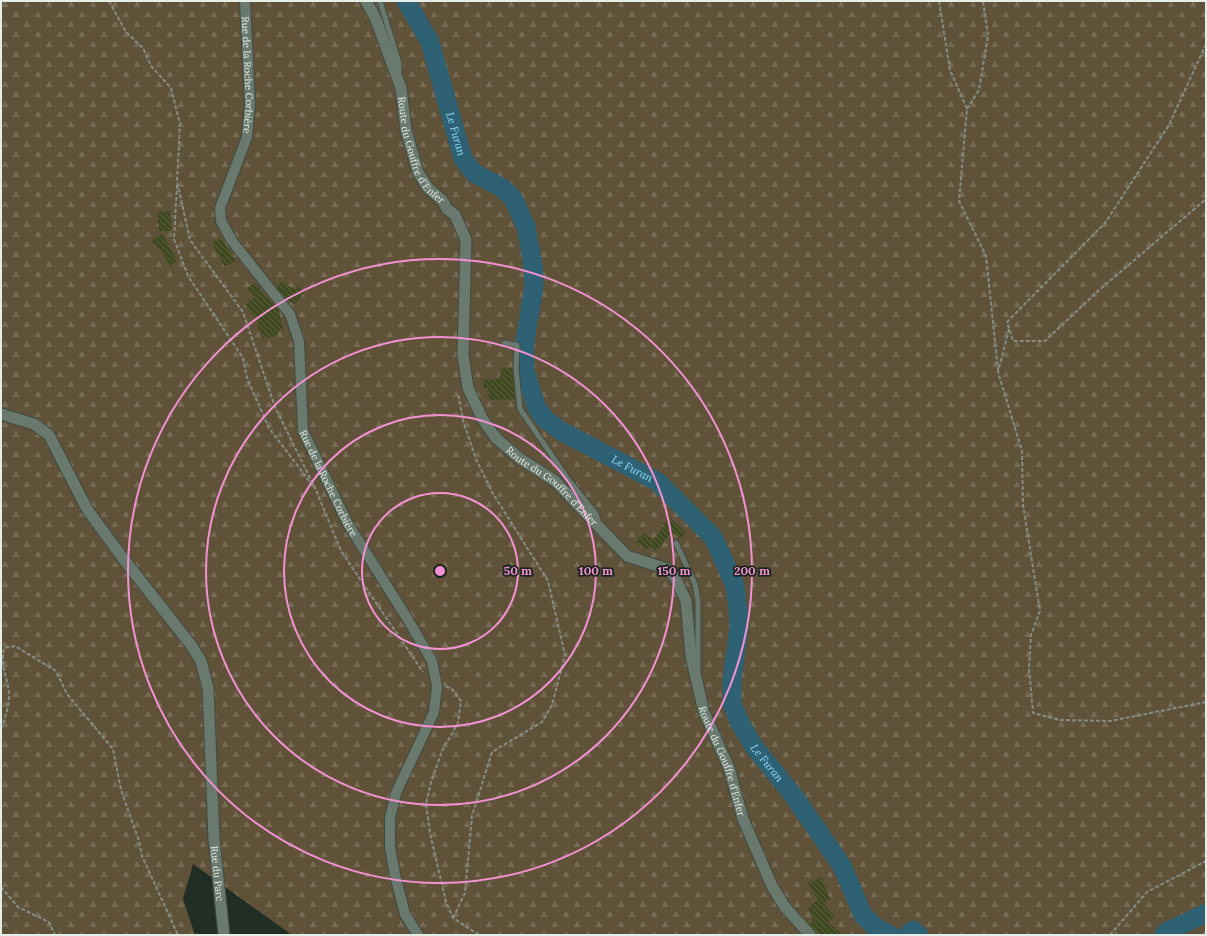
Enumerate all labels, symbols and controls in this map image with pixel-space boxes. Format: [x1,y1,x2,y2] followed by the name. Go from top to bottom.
[239,16,256,135] street label: Rue de la Roche Corbière
[395,96,448,207] street label: Route du Gouffre d'Enfer
[443,111,469,158] water label: Le Furan
[296,428,361,540] street label: Rue de la Roche Corbière
[503,444,601,529] street label: Route du Gouffre d'Enfer
[609,452,656,485] water label: Le Furan
[504,563,532,578] text: 50 m
[579,563,613,578] text: 100 m
[657,563,691,578] text: 150 m
[734,563,770,578] text: 200 m
[433,564,447,578] centre of rings
[696,705,748,818] street label: Route du Gouffre d'Enfer
[747,742,787,785] water label: Le Furan
[208,845,226,902] street label: Rue du Parc

